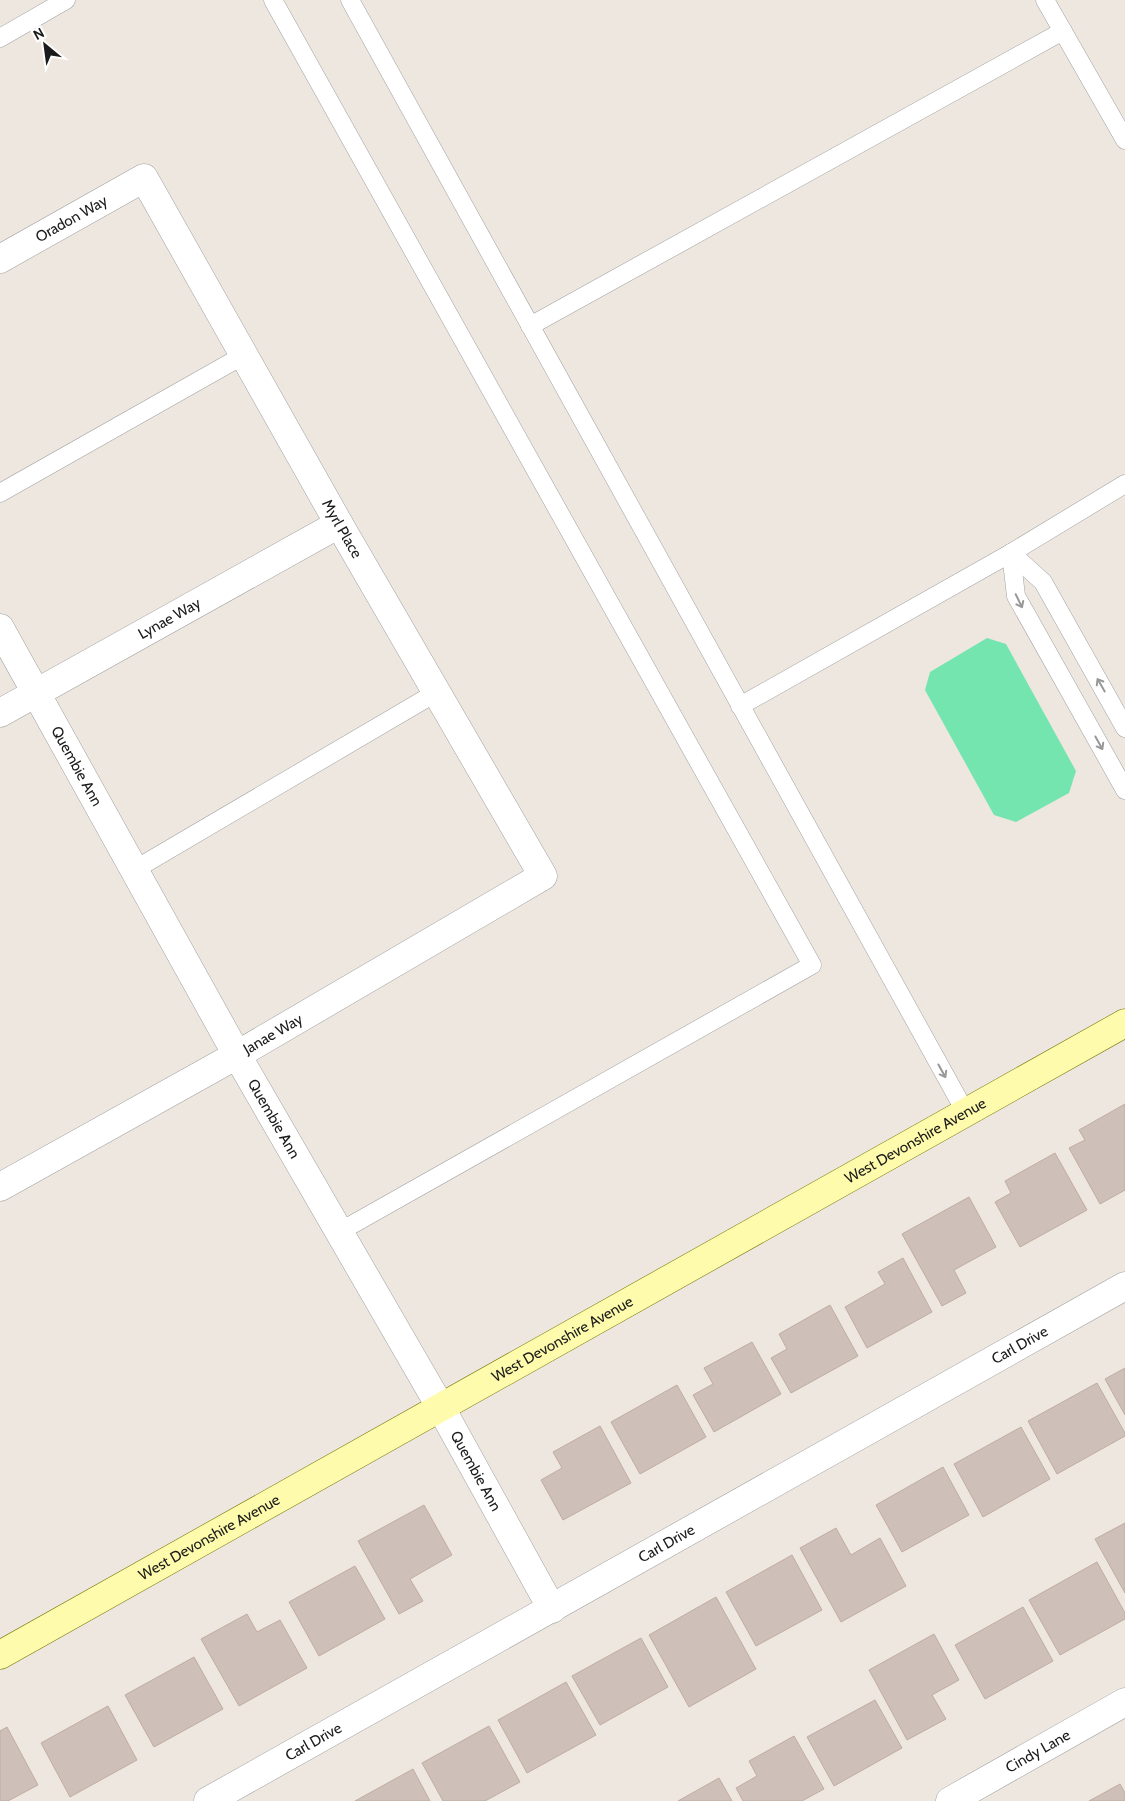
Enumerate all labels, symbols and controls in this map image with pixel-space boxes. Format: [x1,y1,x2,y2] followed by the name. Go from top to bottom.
[20,20,70,70] north arrow
[30,23,47,44] text: N
[32,191,111,246] street label: Oradon Way
[318,496,366,562] street label: Myrl Place
[1015,593,1025,608] one-way arrow
[135,594,204,643] street label: Lynae Way
[1096,678,1106,693] one-way arrow
[47,723,106,809] street label: Quembie Ann
[1094,735,1104,749] one-way arrow
[239,1010,306,1059] street label: Janae Way
[938,1063,947,1078] one-way arrow
[244,1076,304,1162] street label: Quembie Ann
[842,1094,989,1188] street label: West Devonshire Avenue
[489,1292,636,1386] street label: West Devonshire Avenue
[988,1322,1051,1368] street label: Carl Drive
[446,1428,505,1514] street label: Quembie Ann
[135,1490,283,1584] street label: West Devonshire Avenue
[635,1520,698,1566] street label: Carl Drive
[282,1719,345,1765] street label: Carl Drive
[1002,1726,1074,1777] street label: Cindy Lane

